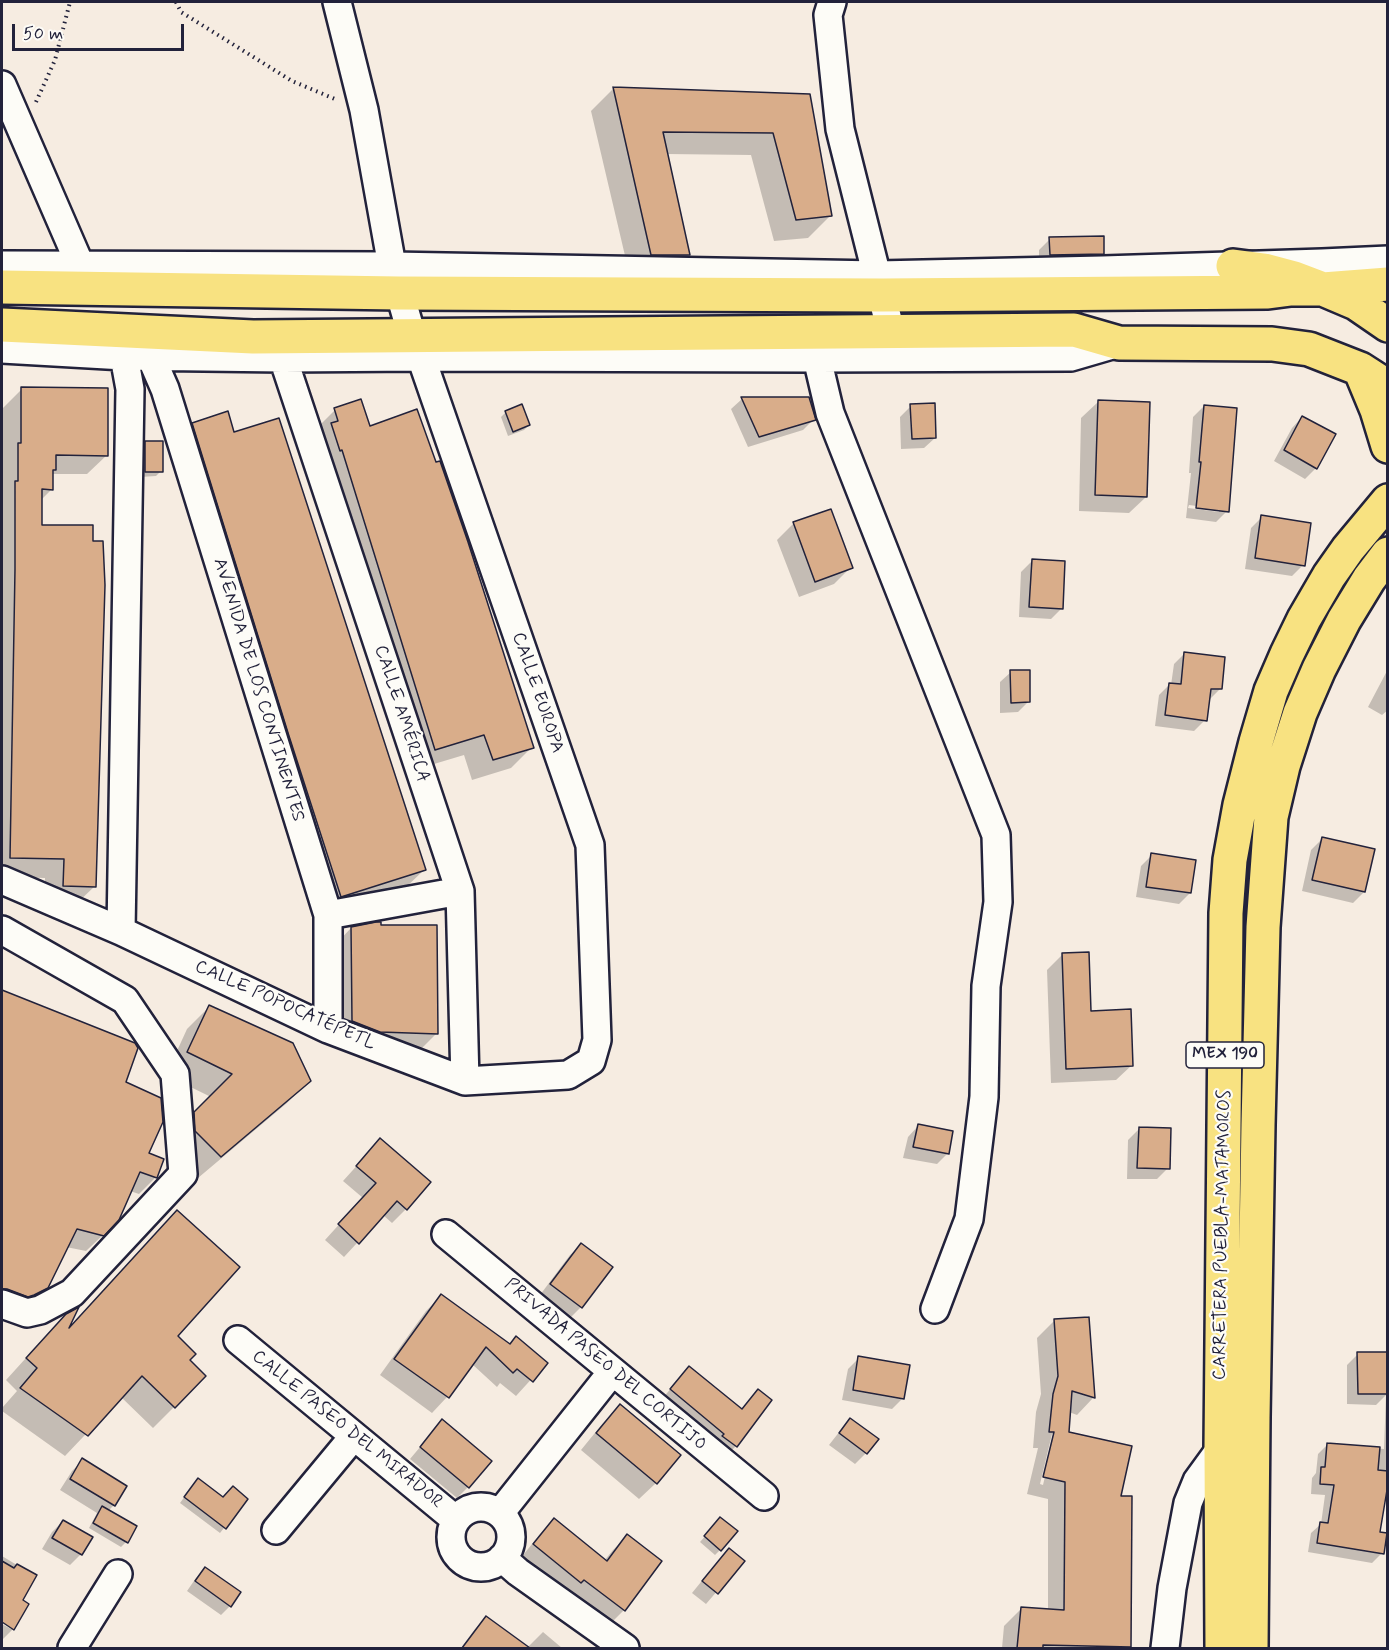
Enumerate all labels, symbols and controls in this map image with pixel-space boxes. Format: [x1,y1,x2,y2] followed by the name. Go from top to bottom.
[15,12,188,50] scale bar
[23,22,63,46] text: 50 m
[208,556,308,824] street label: AVENIDA DE LOS CONTINENTES
[506,630,568,756] street label: CALLE EUROPA
[369,643,433,785] street label: CALLE AMÉRICA
[191,956,379,1056] street label: CALLE POPOCATÉPETL
[1186,1042,1264,1068] road number: MEX 190
[1210,1090,1236,1380] street label: CARRETERA PUEBLA-MATAMOROS
[500,1274,710,1456] street label: PRIVADA PASEO DEL CORTIJO
[247,1346,447,1514] street label: CALLE PASEO DEL MIRADOR

